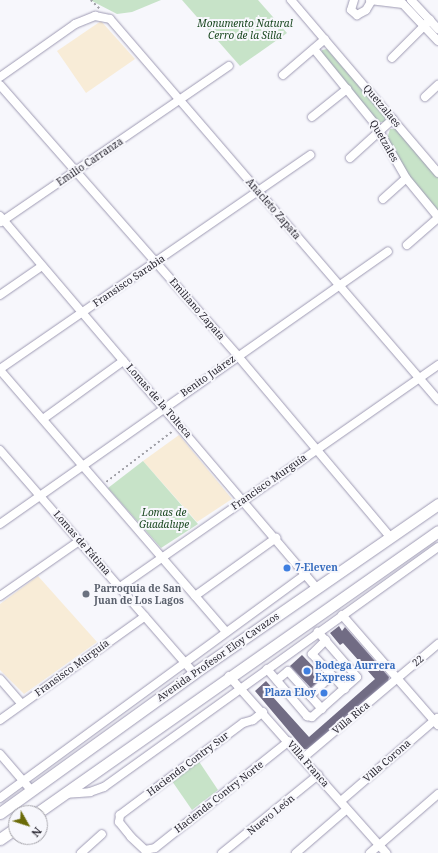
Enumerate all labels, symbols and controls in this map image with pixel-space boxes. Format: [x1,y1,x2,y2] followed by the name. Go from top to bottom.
[197,17,293,40] park label: Monumento Natural Cerro de la Silla
[361,82,403,130] street label: Quetzalaes
[367,118,401,164] street label: Quetzales
[55,135,125,189] street label: Emilio Carranza
[243,176,303,242] street label: Anacleto Zapata
[91,252,167,310] street label: Fransisco Sarabia
[167,276,227,342] street label: Emiliano Zapata
[178,353,238,399] street label: Benito Juárez
[124,362,194,440] street label: Lomas de la Tolteca
[229,451,309,513] street label: Francisco Murguía
[139,506,189,530] park label: Lomas de Guadalupe
[51,508,113,578] street label: Lomas de Fátima
[295,562,338,574] place label: 7-Eleven
[282,563,292,573] marker: 7-Eleven
[94,582,184,606] place label: Parroquia de San Juan de Los Lagos
[81,589,91,599] marker: Parroquia de San Juan de Los Lagos
[155,610,281,704] street label: Avenida Profesor Eloy Cavazos
[32,637,112,699] street label: Fransisco Murguía
[410,653,426,669] street label: 22
[315,659,395,682] place label: Bodega Aurrera Express
[302,666,312,676] marker: Bodega Aurrera Express
[264,687,316,699] place label: Plaza Eloy
[319,688,329,698] marker: Plaza Eloy
[330,699,372,737] street label: Villa Rica
[145,729,231,799] street label: Hacienda Contry Sur
[361,737,413,785] street label: Villa Corona
[285,738,331,790] street label: Villa Franca
[172,759,266,835] street label: Hacienda Contry Norte
[245,792,297,838] street label: Nuevo León
[8,805,48,845] north arrow
[28,824,45,840] text: N

